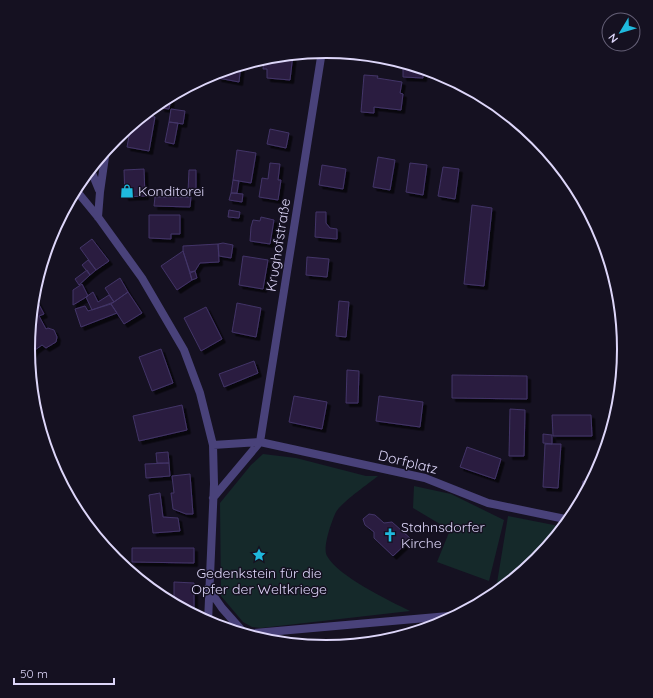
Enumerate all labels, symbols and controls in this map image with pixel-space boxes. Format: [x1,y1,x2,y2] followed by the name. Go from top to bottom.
[601,12,641,52] north arrow
[605,31,621,46] text: N
[138,182,204,200] place label: Konditorei
[119,183,135,199] shop icon: Konditorei
[262,197,294,293] street label: Krughofstraße
[376,446,440,478] street label: Dorfplatz
[401,518,485,552] place label: Stahnsdorfer Kirche
[382,527,398,543] church icon: Stahnsdorfer Kirche
[251,547,267,563] place icon: Gedenkstein für die Opfer der Weltkriege
[191,564,327,598] place label: Gedenkstein für die Opfer der Weltkriege
[14,660,114,686] scale bar
[20,666,48,681] text: 50 m

